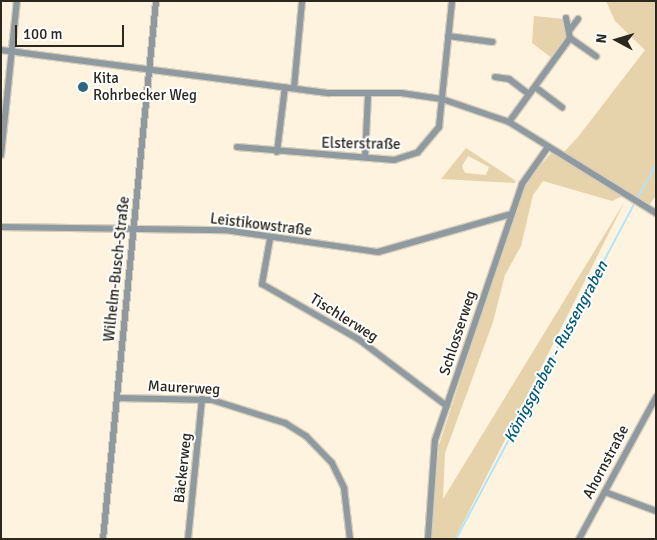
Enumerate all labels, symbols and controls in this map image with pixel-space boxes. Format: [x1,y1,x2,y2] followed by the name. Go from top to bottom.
[18,15,126,47] scale bar
[592,15,642,65] north arrow
[23,25,63,43] text: 100 m
[593,33,611,44] text: N
[93,69,197,104] place label: Kita Rohrbecker Weg
[77,81,89,93] marker: Kita Rohrbecker Weg
[321,134,401,154] street label: Elsterstraße
[100,195,134,343] street label: Wilhelm-Busch-Straße
[209,210,313,240] street label: Leistikowstraße
[500,258,612,446] water label: Königsgraben - Russengraben
[436,288,480,378] street label: Schlosserweg
[307,290,381,346] street label: Tischlerweg
[147,377,221,399] street label: Maurerweg
[579,422,633,502] street label: Ahornstraße
[170,432,196,504] street label: Bäckerweg

